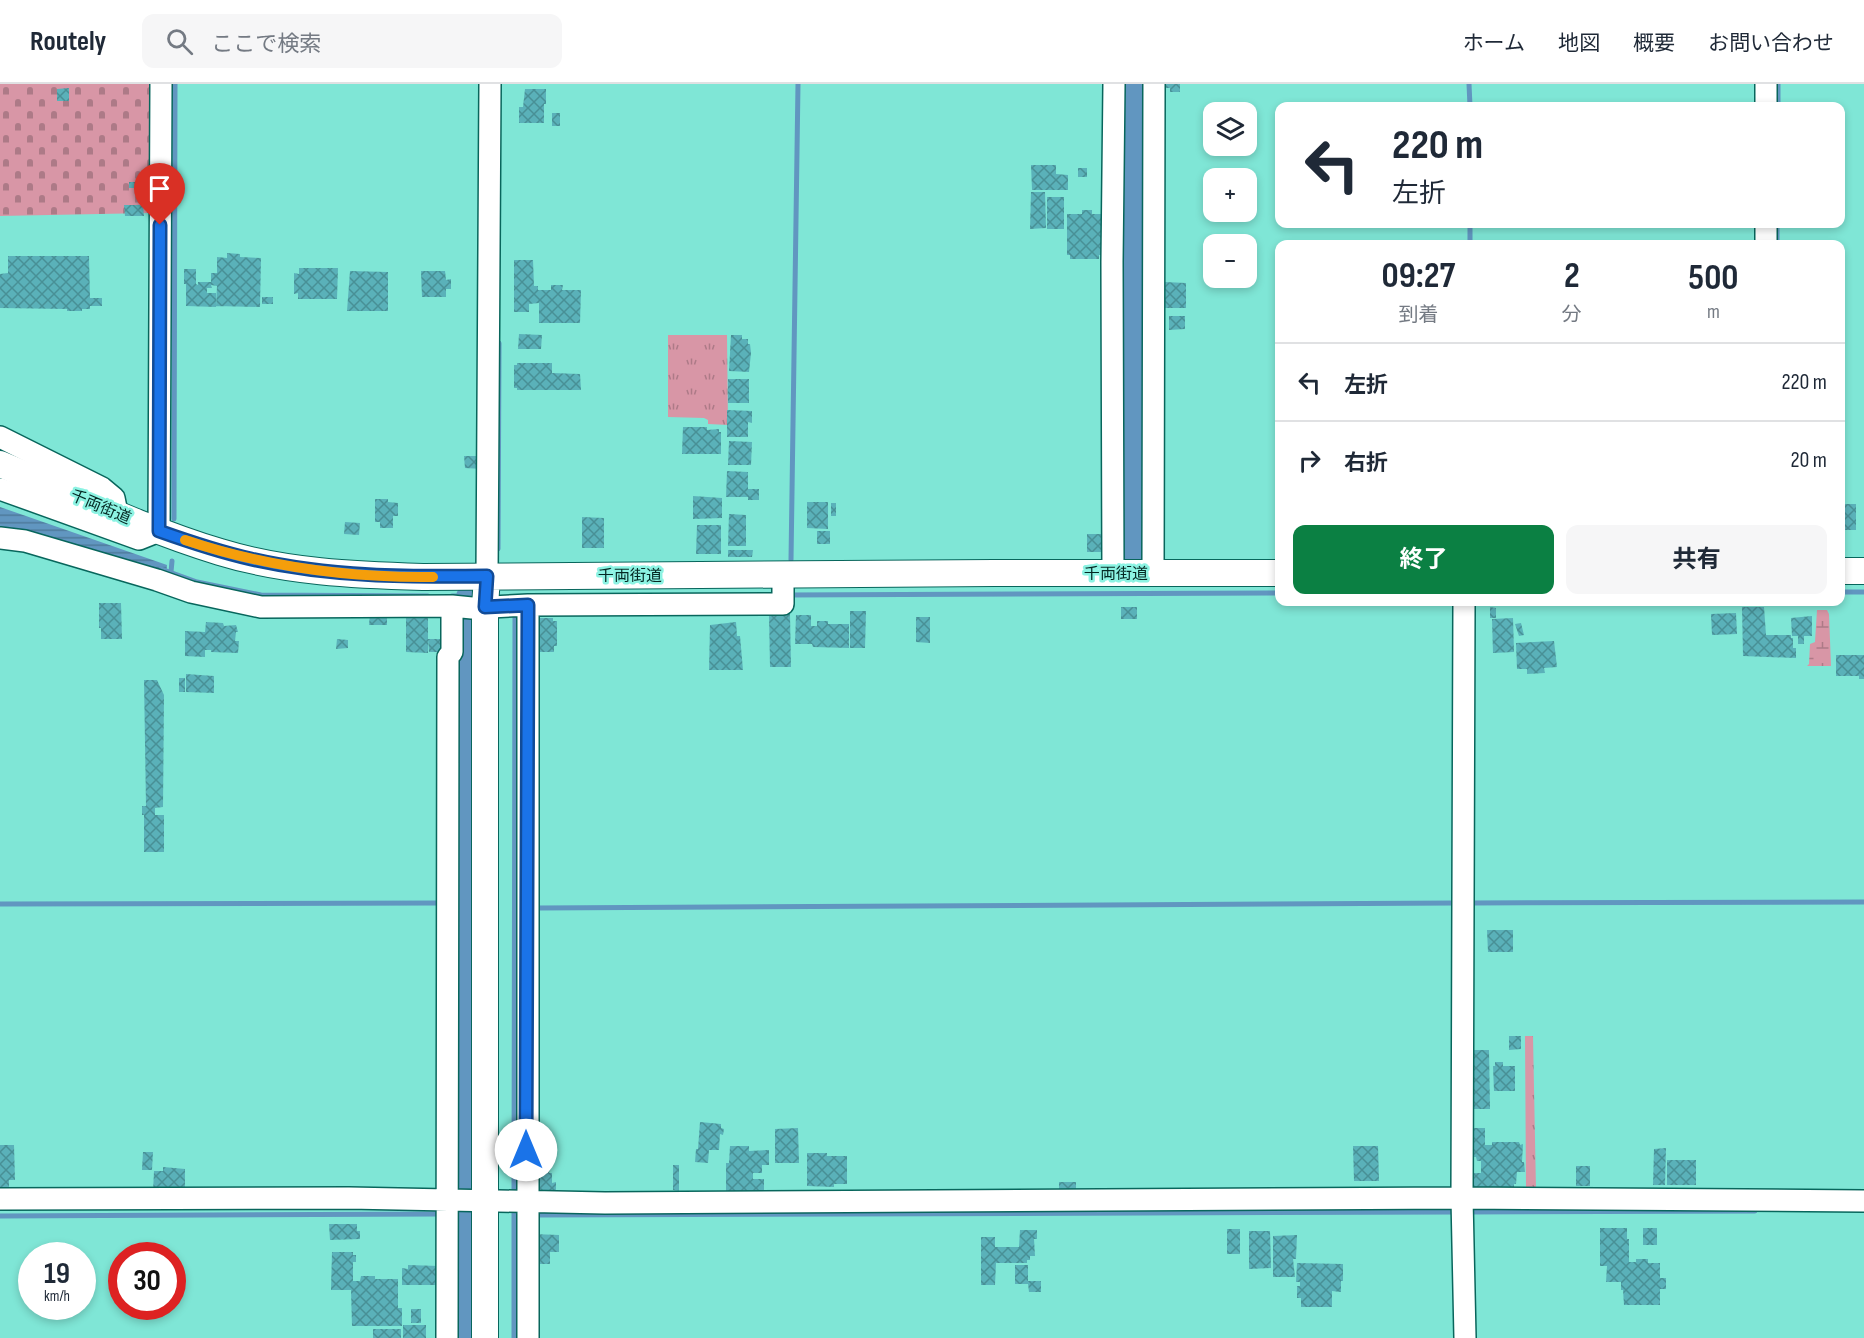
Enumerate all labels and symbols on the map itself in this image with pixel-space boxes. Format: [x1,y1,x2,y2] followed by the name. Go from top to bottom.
[134,163,185,225] pin
[67,486,134,529] street label: 千両街道
[1084,565,1148,584] street label: 千両街道
[598,567,662,586] street label: 千両街道
[494,1118,558,1182] position arrow
[108,1242,186,1320] speed limit sign: 30

